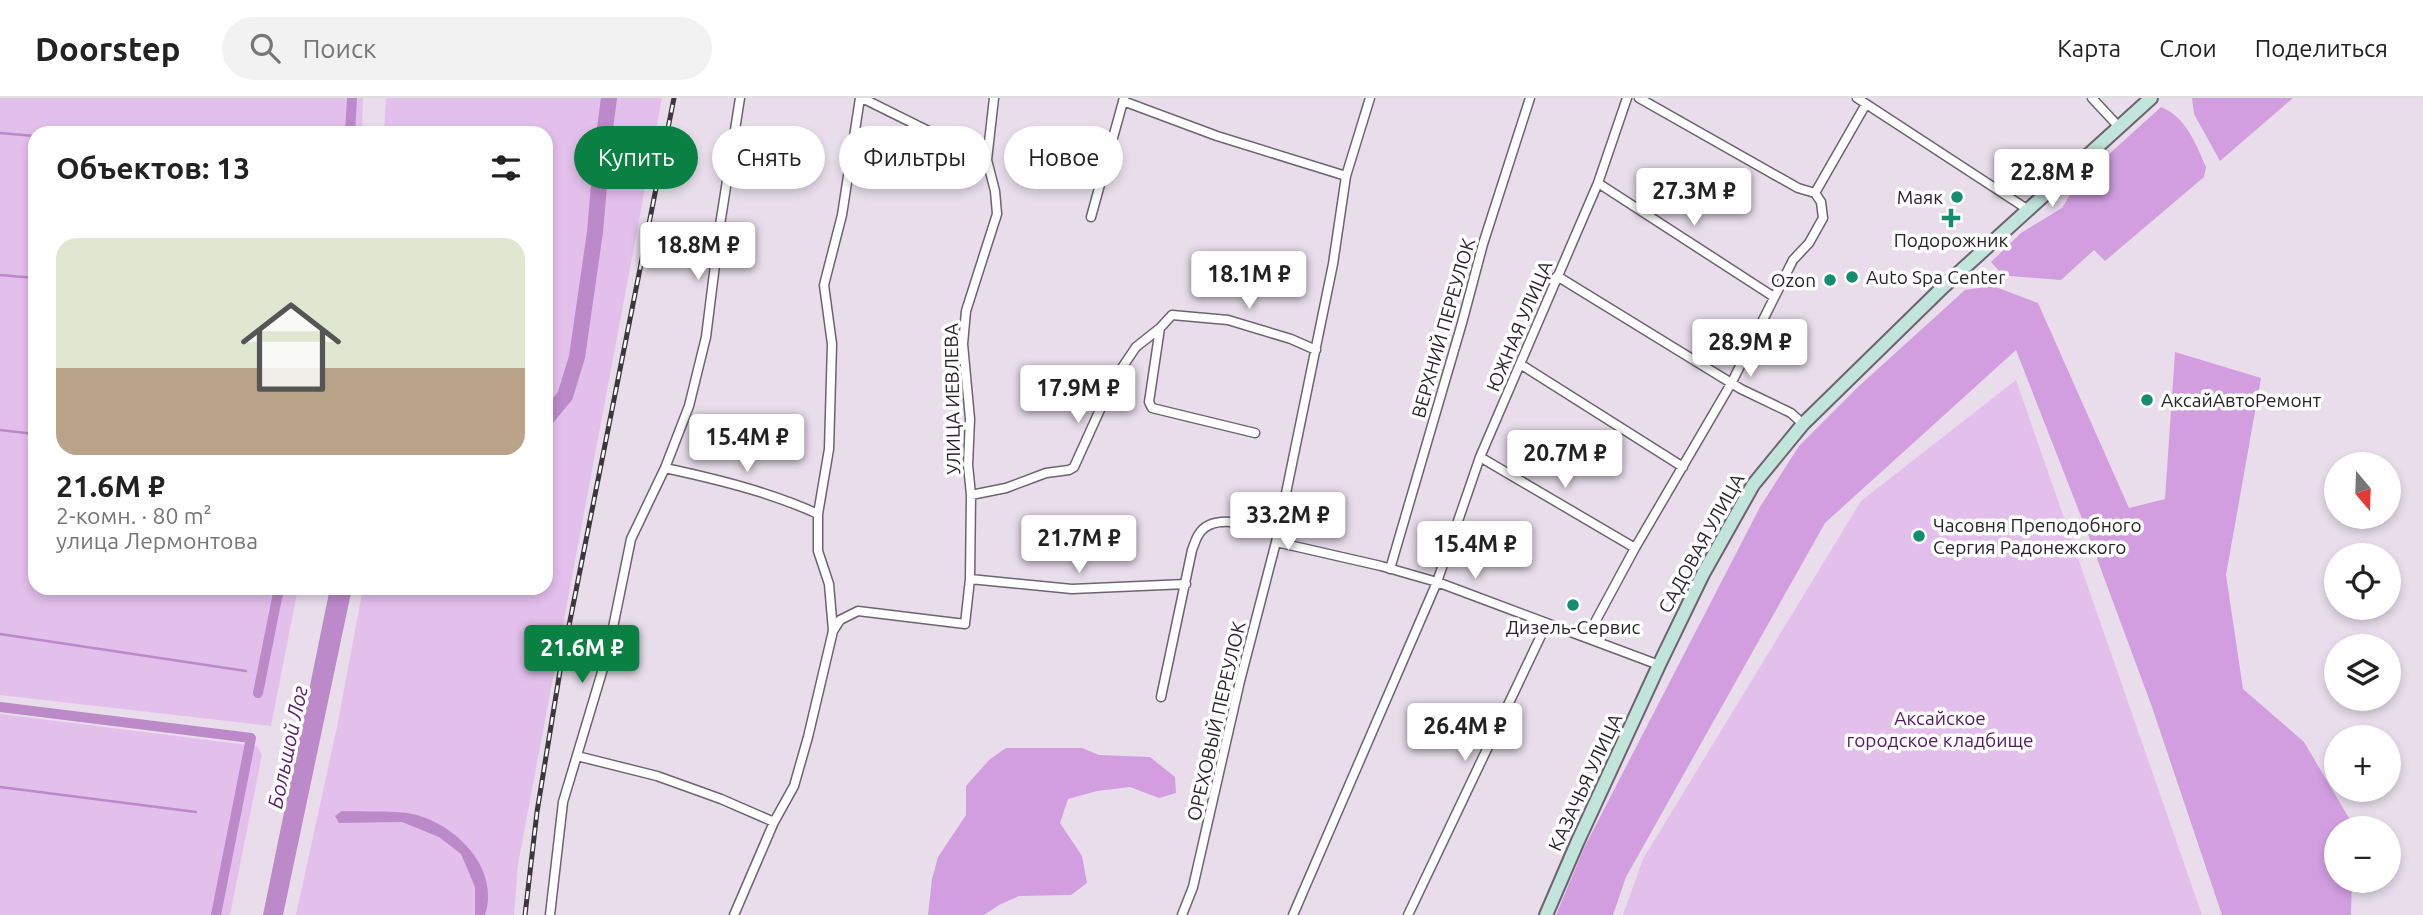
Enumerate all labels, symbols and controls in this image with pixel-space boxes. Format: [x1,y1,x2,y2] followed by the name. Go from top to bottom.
[222,17,712,80] search box
[246,29,284,67] icon: search
[35,30,180,67] text: Doorstep
[302,34,376,63] text: Поиск
[2057,35,2121,62] text: Карта
[2159,35,2217,62] text: Слои
[2255,35,2388,62] text: Поделиться
[574,126,698,189] chip: Купить
[712,126,825,189] chip: Снять
[839,126,990,189] chip: Фильтры
[1004,126,1123,189] chip: Новое
[487,149,525,187] icon: filters
[1987,150,2117,209] pin: 22.8M ₽
[56,151,250,185] text: Объектов: 13
[2010,159,2094,184] text: 22.8M ₽
[1629,169,1759,228] pin: 27.3M ₽
[1652,178,1736,203] text: 27.3M ₽
[1897,186,1943,208] place label: Маяк
[1949,189,1965,205] marker: Маяк
[1943,210,1959,226] marker: Подорожник
[633,222,763,282] pin: 18.8M ₽
[1894,229,2009,251] place label: Подорожник
[656,232,740,257] text: 18.8M ₽
[1407,235,1479,420] street label: ВЕРХНИЙ ПЕРЕУЛОК
[1184,252,1314,311] pin: 18.1M ₽
[1482,257,1557,395] street label: ЮЖНАЯ УЛИЦА
[1207,261,1291,286] text: 18.1M ₽
[1866,266,2005,288] place label: Auto Spa Center
[1771,269,1816,291] place label: Ozon
[1844,269,1860,285] marker: Auto Spa Center
[1822,272,1838,288] marker: Ozon
[228,284,354,410] icon: home
[1685,320,1815,379] pin: 28.9M ₽
[940,322,964,475] street label: УЛИЦА ИЕВЛЕВА
[1708,329,1792,354] text: 28.9M ₽
[1013,366,1143,425] pin: 17.9M ₽
[1036,375,1120,400] text: 17.9M ₽
[2161,389,2322,411] place label: АксайАвтоРемонт
[2139,392,2155,408] marker: АксайАвтоРемонт
[682,414,812,474] pin: 15.4M ₽
[705,424,789,449] text: 15.4M ₽
[1500,430,1630,490] pin: 20.7M ₽
[1523,440,1607,465] text: 20.7M ₽
[2324,452,2401,528] north arrow
[2324,452,2401,893] map controls
[56,469,165,503] text: 21.6M ₽
[1654,469,1749,617] street label: САДОВАЯ УЛИЦА
[1223,492,1353,552] pin: 33.2M ₽
[1246,502,1330,527] text: 33.2M ₽
[56,503,212,528] text: 2-комн. · 80 m²
[1933,514,2142,558] place label: Часовня Преподобного Сергия Радонежского
[1014,516,1144,575] pin: 21.7M ₽
[1410,522,1540,581] pin: 15.4M ₽
[1037,525,1121,550] text: 21.7M ₽
[56,528,258,553] text: улица Лермонтова
[1911,528,1927,544] marker: Часовня Преподобного Сергия Радонежского
[1433,531,1517,556] text: 15.4M ₽
[2324,543,2401,620] button: locate
[1565,597,1581,613] marker: Дизель-Сервис
[1506,616,1640,638] place label: Дизель-Сервис
[1182,619,1250,823] street label: ОРЕХОВЫЙ ПЕРЕУЛОК
[517,626,647,685] pin: 21.6M ₽
[2324,634,2401,711] button: layers
[540,635,624,660] text: 21.6M ₽
[262,683,312,810] water label: Большой Лог
[1400,704,1530,763] pin: 26.4M ₽
[1847,707,2033,751] park label: Аксайское городское кладбище
[1544,709,1627,854] street label: КАЗАЧЬЯ УЛИЦА
[1423,713,1507,738] text: 26.4M ₽
[2324,725,2401,802] button: +
[2324,816,2401,893] button: −

